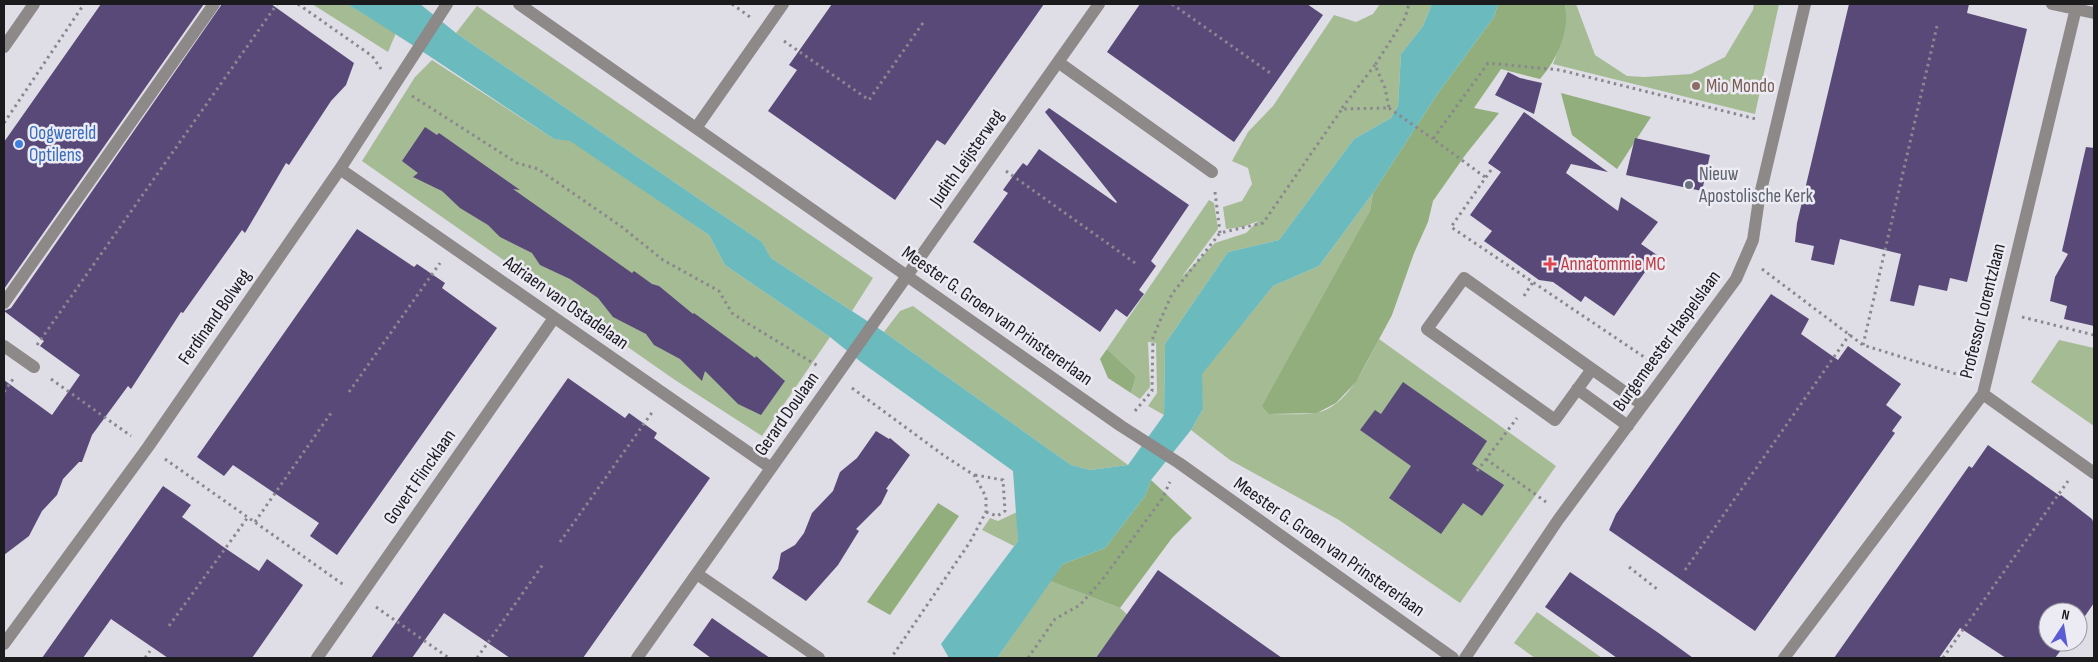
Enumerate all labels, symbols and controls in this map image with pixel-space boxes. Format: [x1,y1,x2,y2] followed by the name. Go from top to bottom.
[1706,75,1775,98] place label: Mio Mondo
[1690,80,1702,92] marker: Mio Mondo
[925,105,1009,212] street label: Judith Leijsterweg
[29,122,96,167] place label: Oogwereld Optilens
[13,138,25,150] marker: Oogwereld Optilens
[1698,163,1814,208] place label: Nieuw Apostolische Kerk
[1683,179,1695,191] marker: Nieuw Apostolische Kerk
[897,241,1097,391] street label: Meester G. Groen van Prinstererlaan
[1955,241,2011,381] street label: Professor Lorentzlaan
[498,251,633,355] street label: Adriaen van Ostadelaan
[1560,253,1666,276] place label: Annatommie MC
[1543,257,1557,271] marker: Annatommie MC
[174,264,257,369] street label: Ferdinand Bolweg
[1608,266,1726,416] street label: Burgemeester Haspelslaan
[750,368,824,460] street label: Gerard Doulaan
[379,425,461,529] street label: Govert Flincklaan
[1229,472,1429,622] street label: Meester G. Groen van Prinstererlaan
[2038,602,2088,652] north arrow
[2060,606,2071,624] text: N

